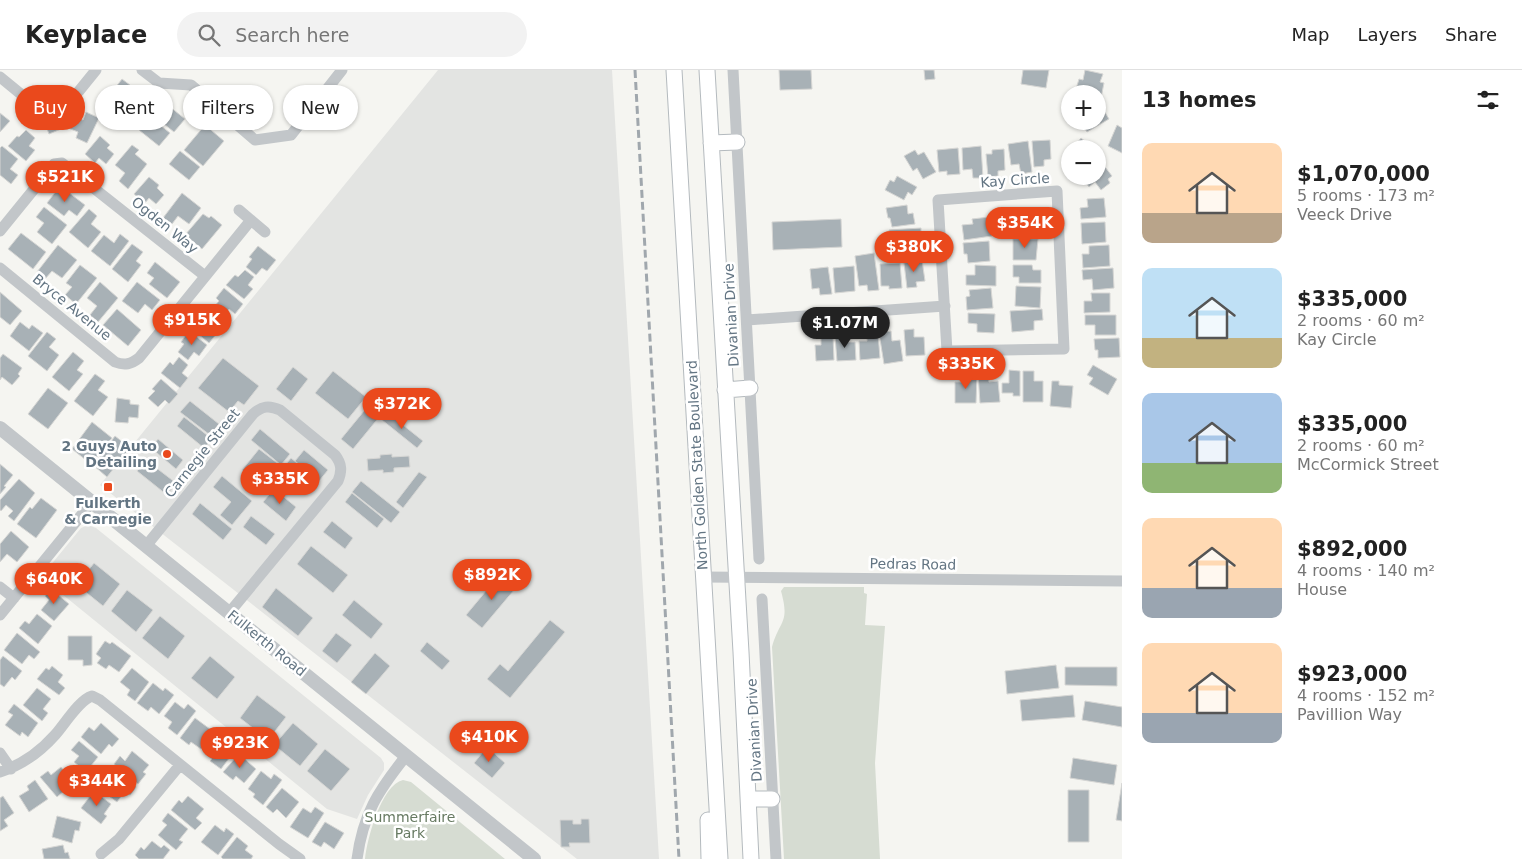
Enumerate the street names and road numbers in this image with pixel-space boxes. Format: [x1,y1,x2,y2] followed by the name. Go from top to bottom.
[980,170,1050,190] street label: Kay Circle
[129,193,201,257] street label: Ogden Way
[720,263,742,367] street label: Divanian Drive
[29,270,115,344] street label: Bryce Avenue
[684,360,710,570] street label: North Golden State Boulevard
[161,405,243,501] street label: Carnegie Street
[870,555,956,573] street label: Pedras Road
[225,607,309,679] street label: Fulkerth Road
[743,678,765,782] street label: Divanian Drive

